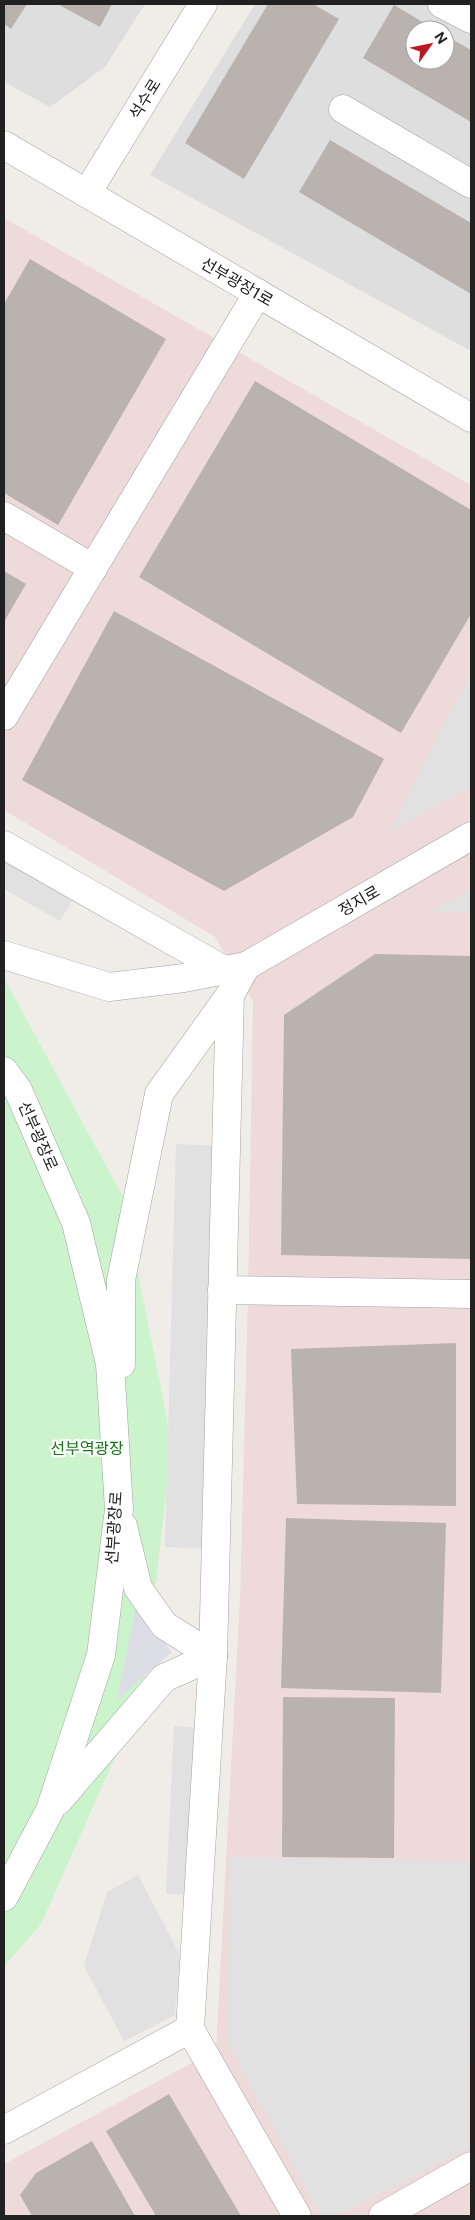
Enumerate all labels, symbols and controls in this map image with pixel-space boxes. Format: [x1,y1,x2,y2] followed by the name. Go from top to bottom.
[405,20,455,70] north arrow
[431,29,451,47] text: N
[125,75,165,123] street label: 석수로
[198,254,277,310] street label: 선부광장1로
[335,882,383,920] street label: 정지로
[14,1099,62,1174] street label: 선부광장로
[50,1439,124,1458] park label: 선부역광장
[102,1490,126,1565] street label: 선부광장로

